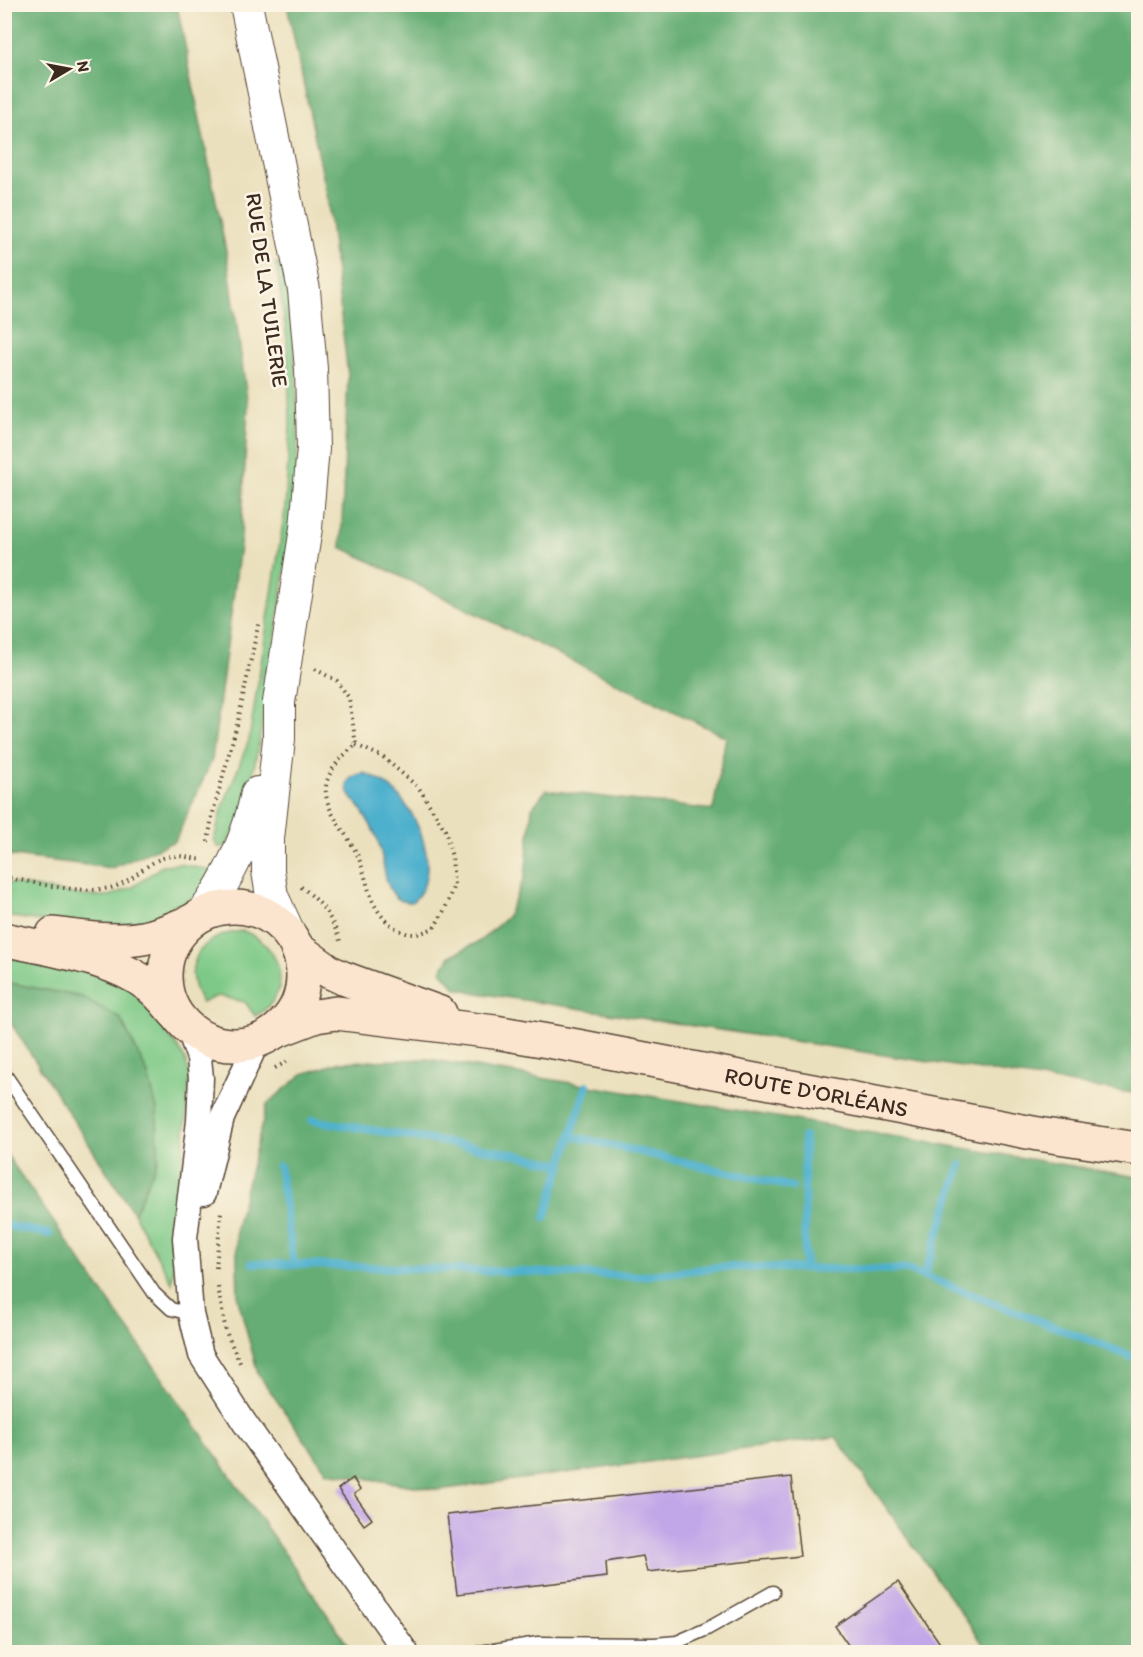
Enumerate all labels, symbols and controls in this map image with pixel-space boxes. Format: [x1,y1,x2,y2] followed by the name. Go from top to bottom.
[39,39,99,99] north arrow
[73,60,94,73] text: N
[240,191,294,389] street label: RUE DE LA TUILERIE
[723,1061,910,1122] street label: ROUTE D'ORLÉANS

